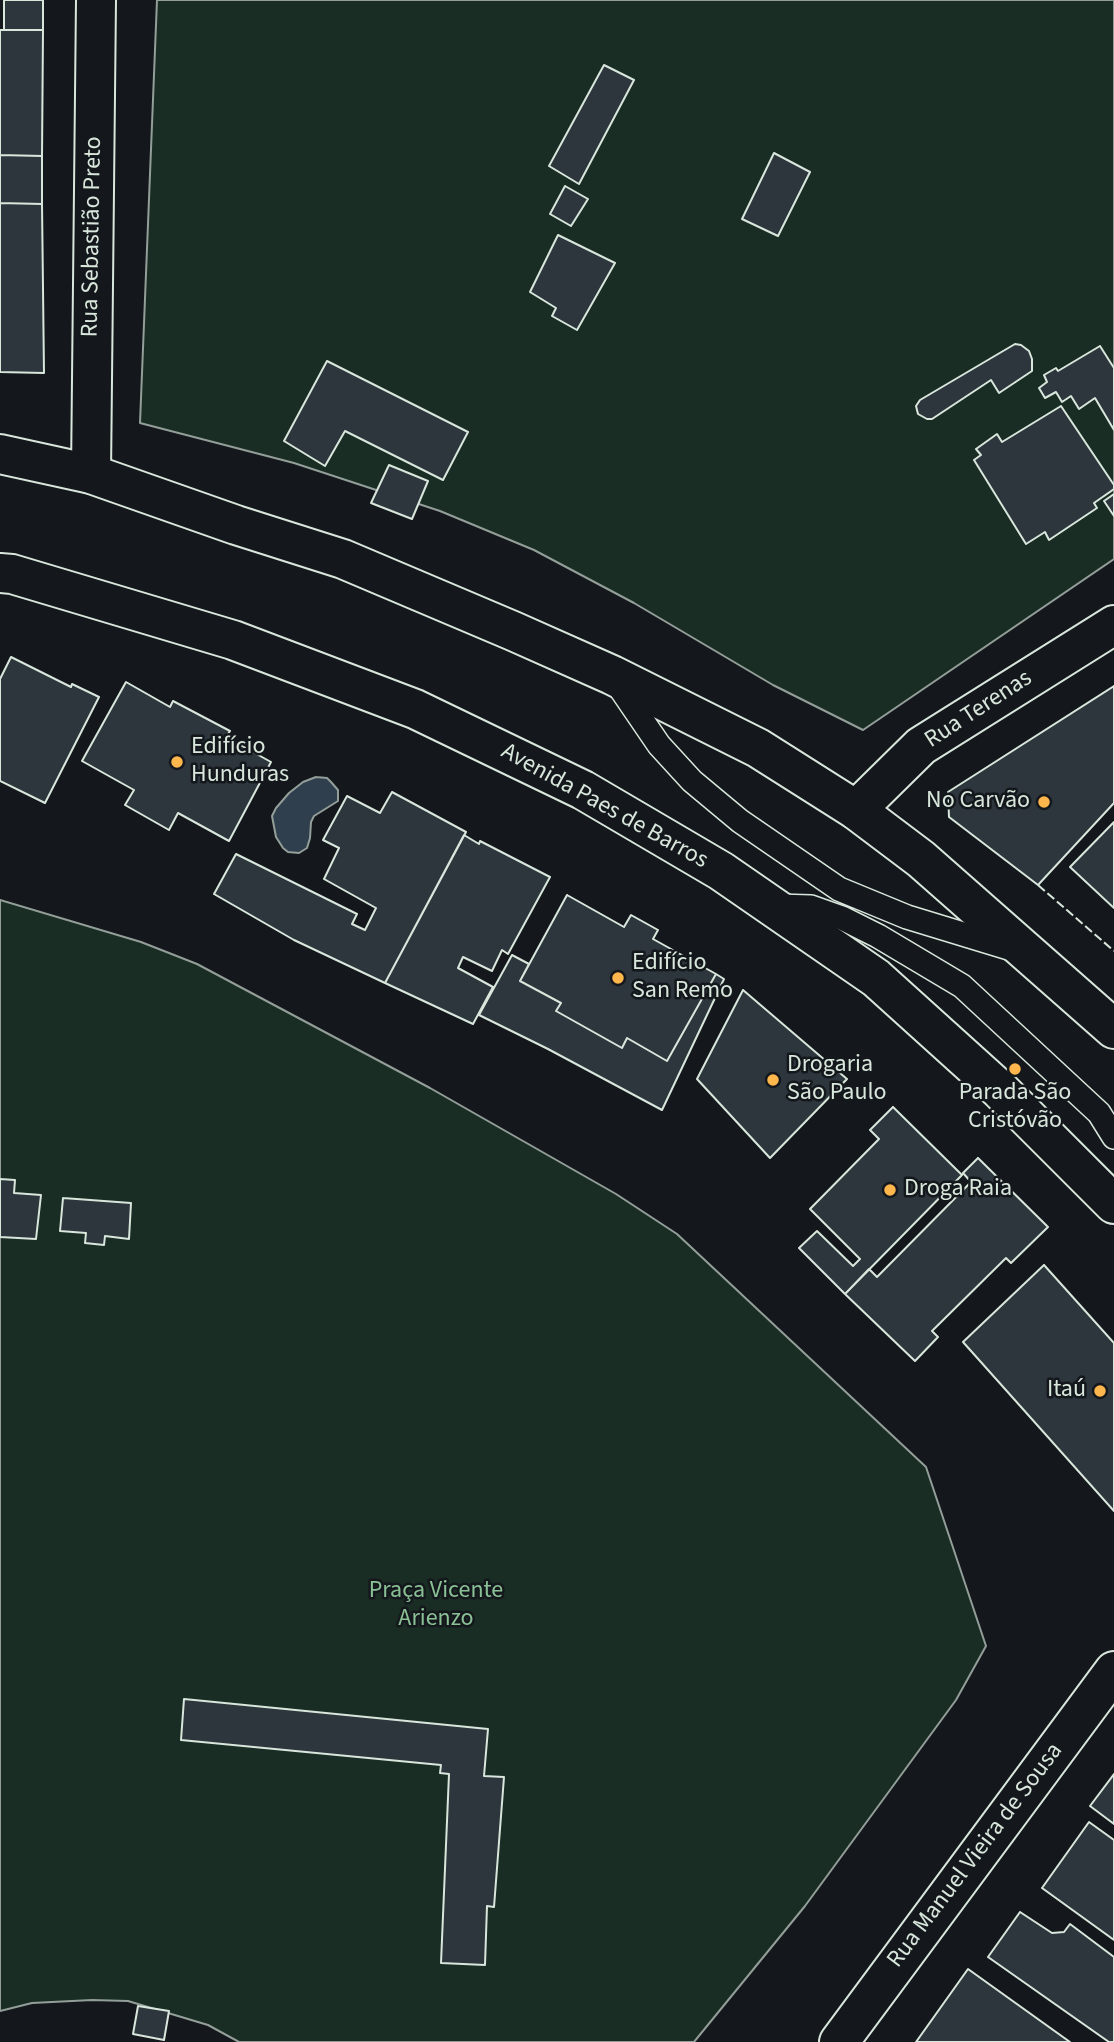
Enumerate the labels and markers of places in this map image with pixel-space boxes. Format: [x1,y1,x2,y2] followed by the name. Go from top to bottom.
[191,734,289,790] place label: Edifício Hunduras
[169,754,185,770] marker: Edifício Hunduras
[926,788,1030,816] place label: No Carvão
[1036,794,1052,810] marker: No Carvão
[632,950,733,1006] place label: Edifício San Remo
[610,970,626,986] marker: Edifício San Remo
[787,1052,887,1108] place label: Drogaria São Paulo
[1007,1061,1023,1077] marker: Parada São Cristóvão
[765,1072,781,1088] marker: Drogaria São Paulo
[959,1080,1071,1136] place label: Parada São Cristóvão
[904,1176,1012,1204] place label: Droga Raia
[882,1182,898,1198] marker: Droga Raia
[1047,1377,1086,1405] place label: Itaú
[1092,1383,1108,1399] marker: Itaú

